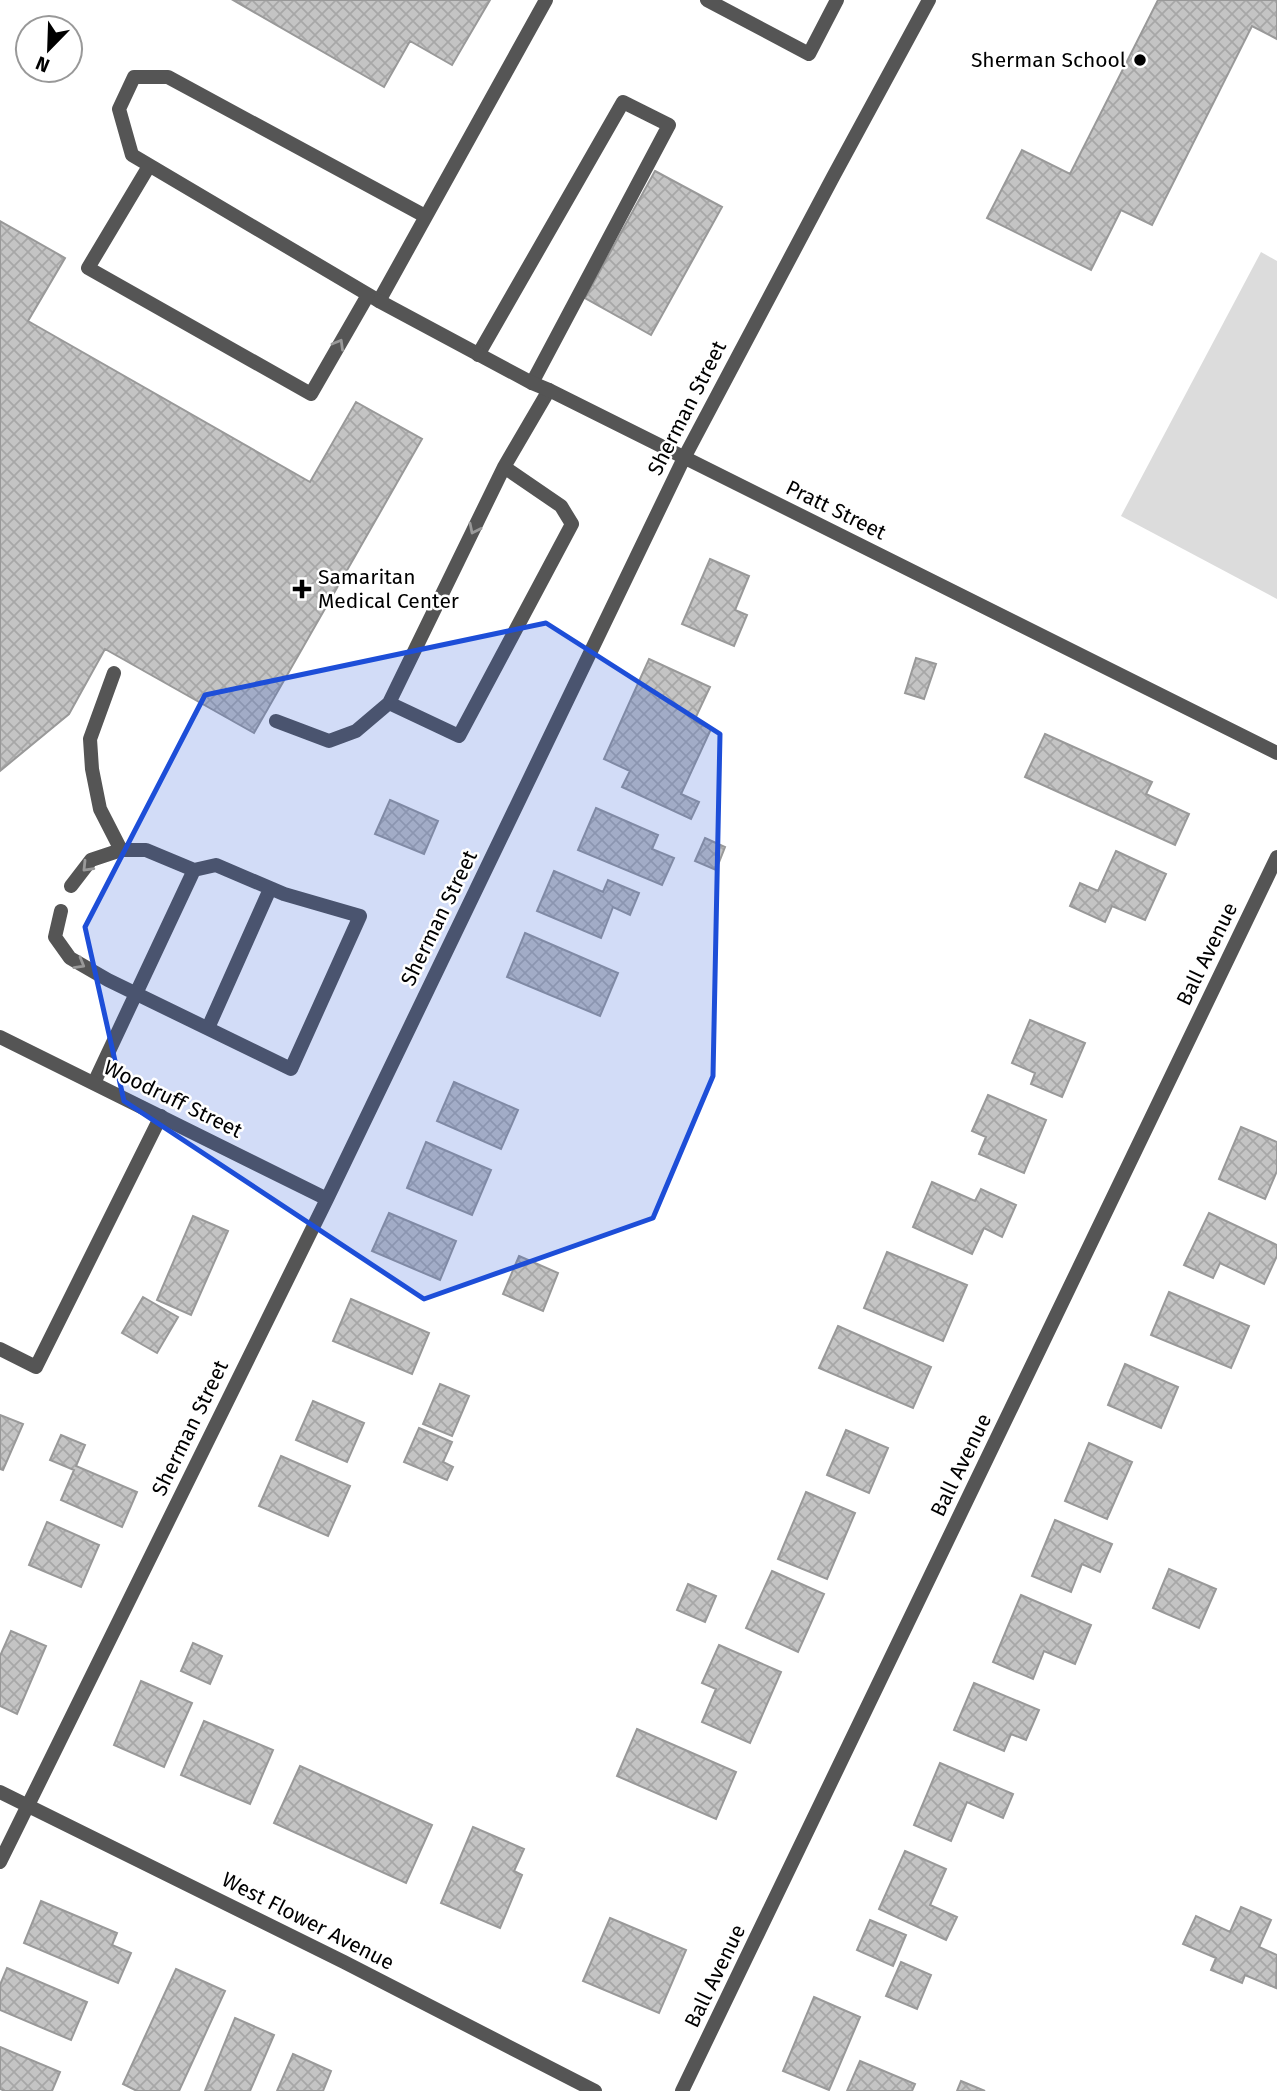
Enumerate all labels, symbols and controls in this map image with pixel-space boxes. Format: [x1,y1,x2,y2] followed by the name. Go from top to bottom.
[14,14,84,84] north arrow
[971,47,1126,73] place label: Sherman School
[32,51,53,77] text: N
[1132,52,1148,68] marker: Sherman School
[642,336,732,480] street label: Sherman Street
[331,339,344,351] one-way arrow
[782,475,891,546] street label: Pratt Street
[469,522,483,534] one-way arrow
[318,564,459,614] place label: Samaritan Medical Center
[292,579,312,599] marker: Samaritan Medical Center
[395,846,483,990] street label: Sherman Street
[83,859,95,872] one-way arrow
[1171,898,1243,1010] street label: Ball Avenue
[73,955,86,968] one-way arrow
[99,1054,247,1144] street label: Woodruff Street
[146,1356,234,1500] street label: Sherman Street
[925,1409,997,1521] street label: Ball Avenue
[218,1866,398,1976] street label: West Flower Avenue
[679,1920,751,2032] street label: Ball Avenue

